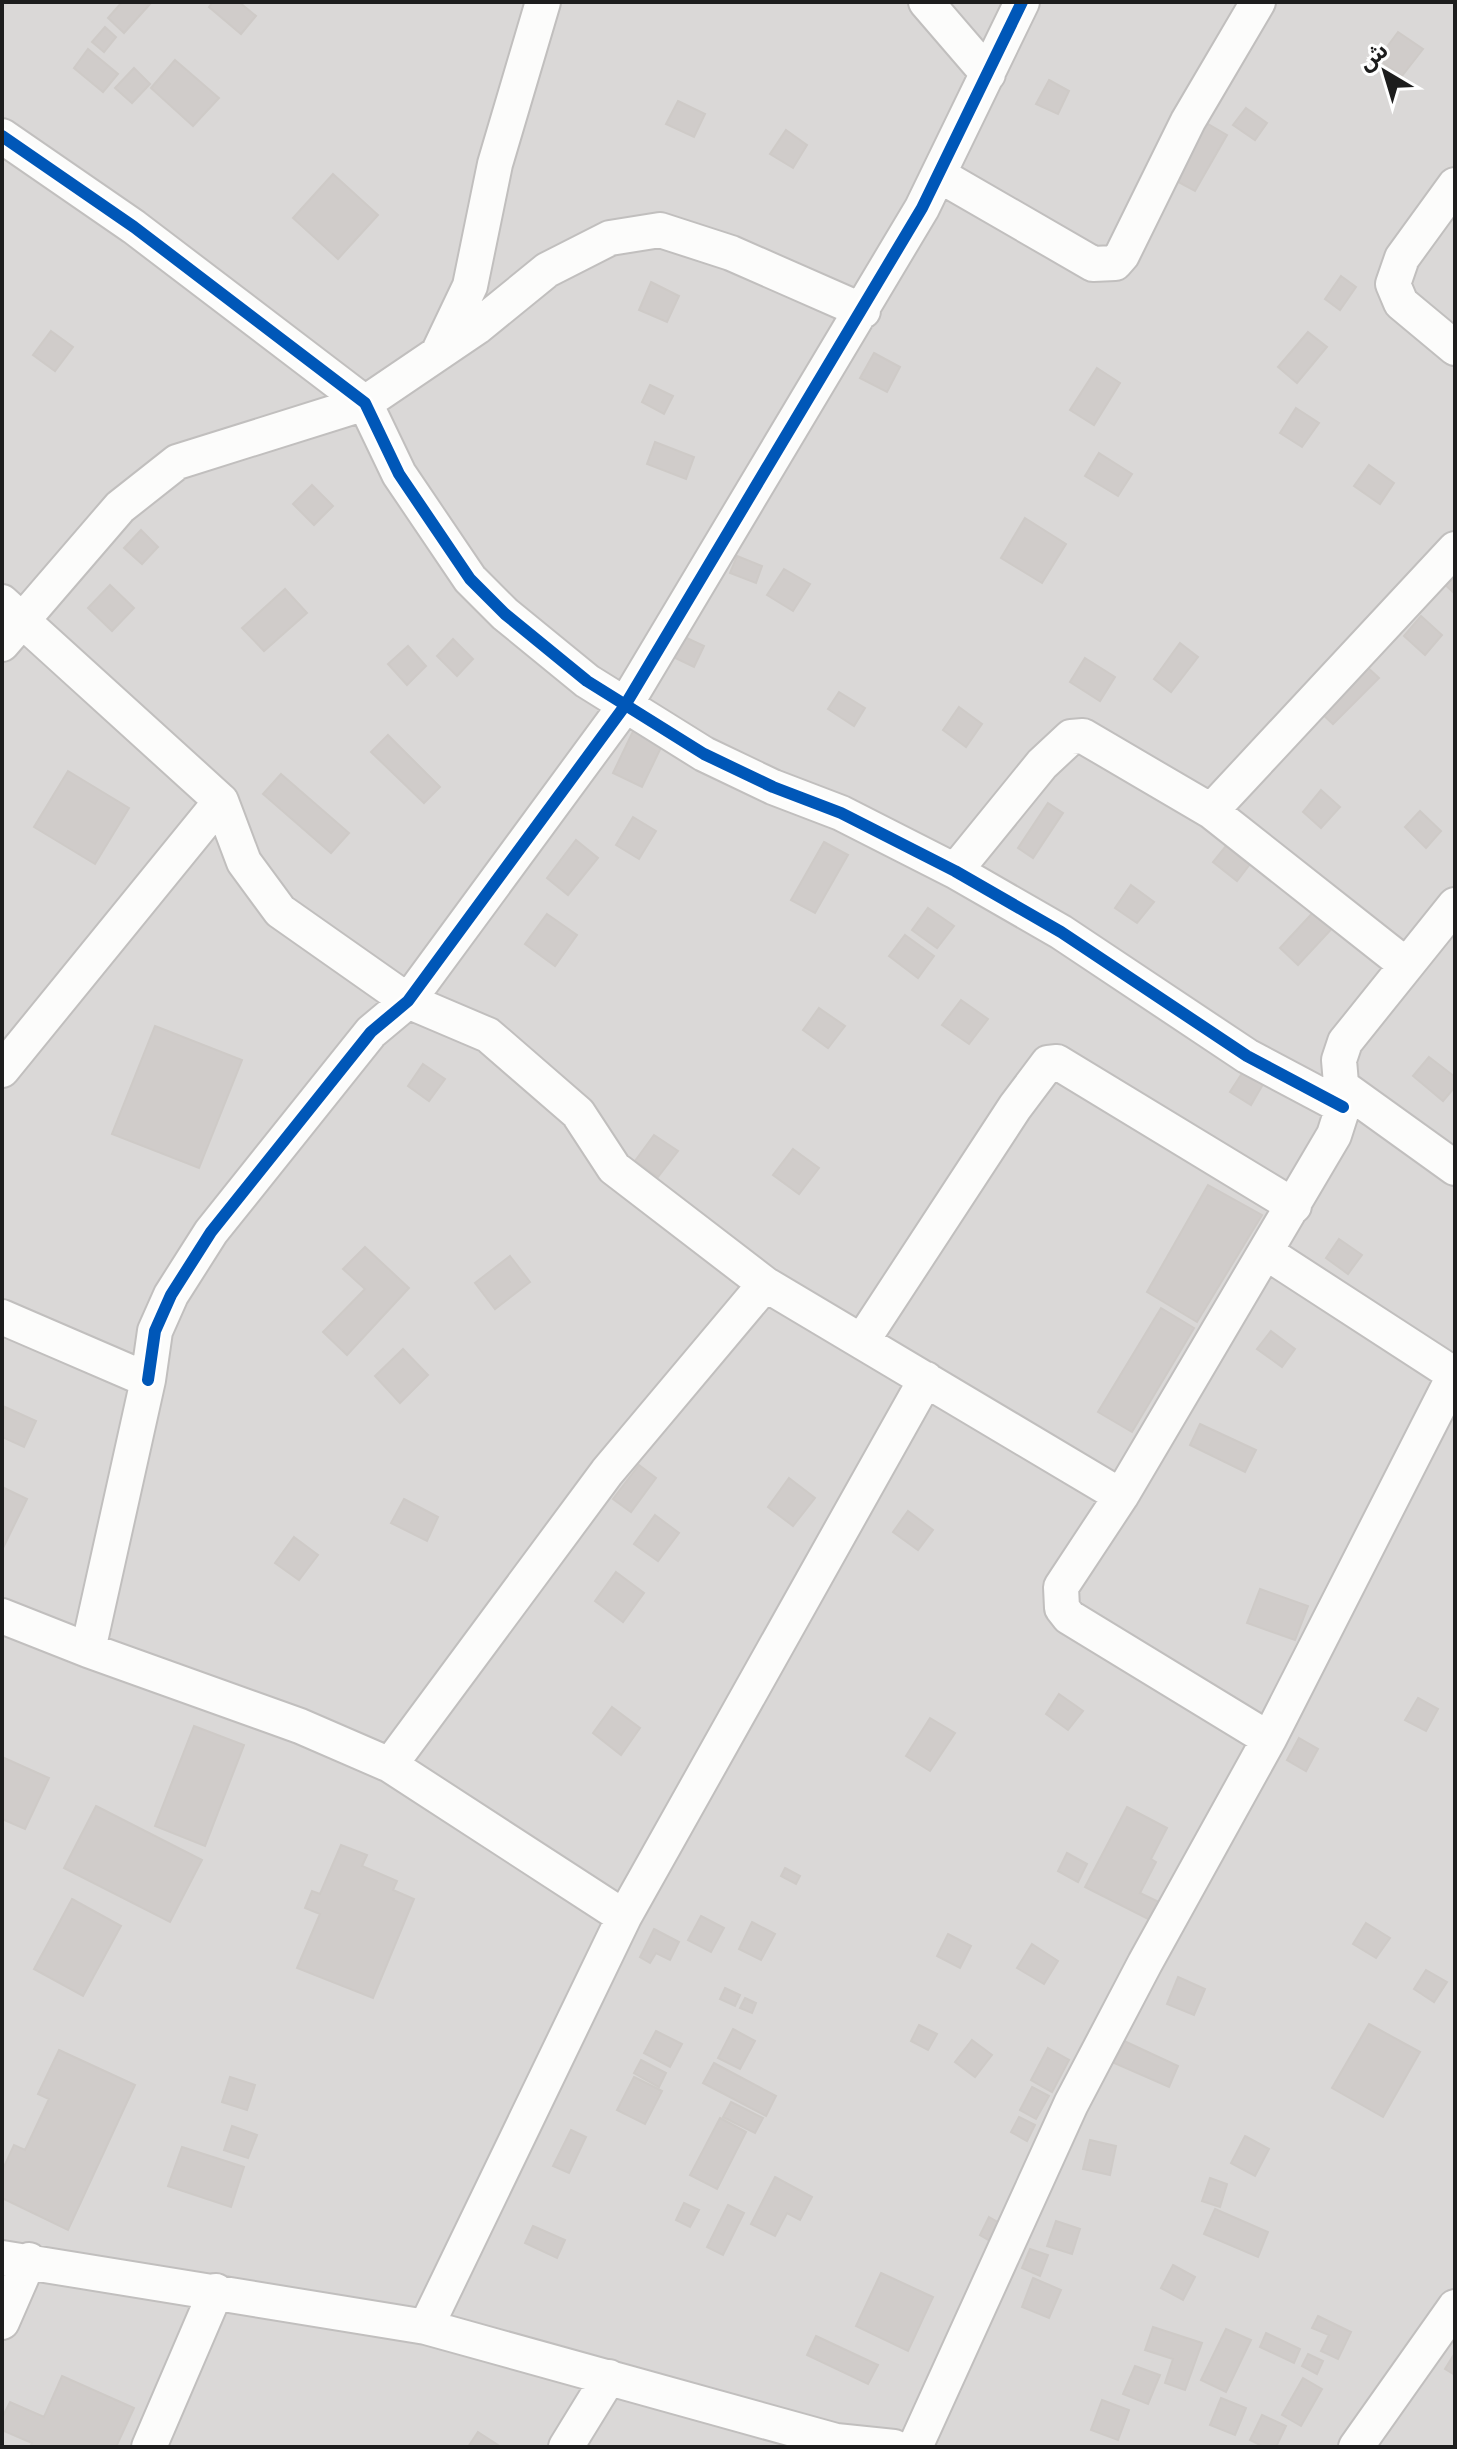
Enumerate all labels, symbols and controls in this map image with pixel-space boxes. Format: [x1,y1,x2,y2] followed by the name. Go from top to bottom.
[1345,32,1425,112] north arrow
[1352,36,1394,78] text: ش

